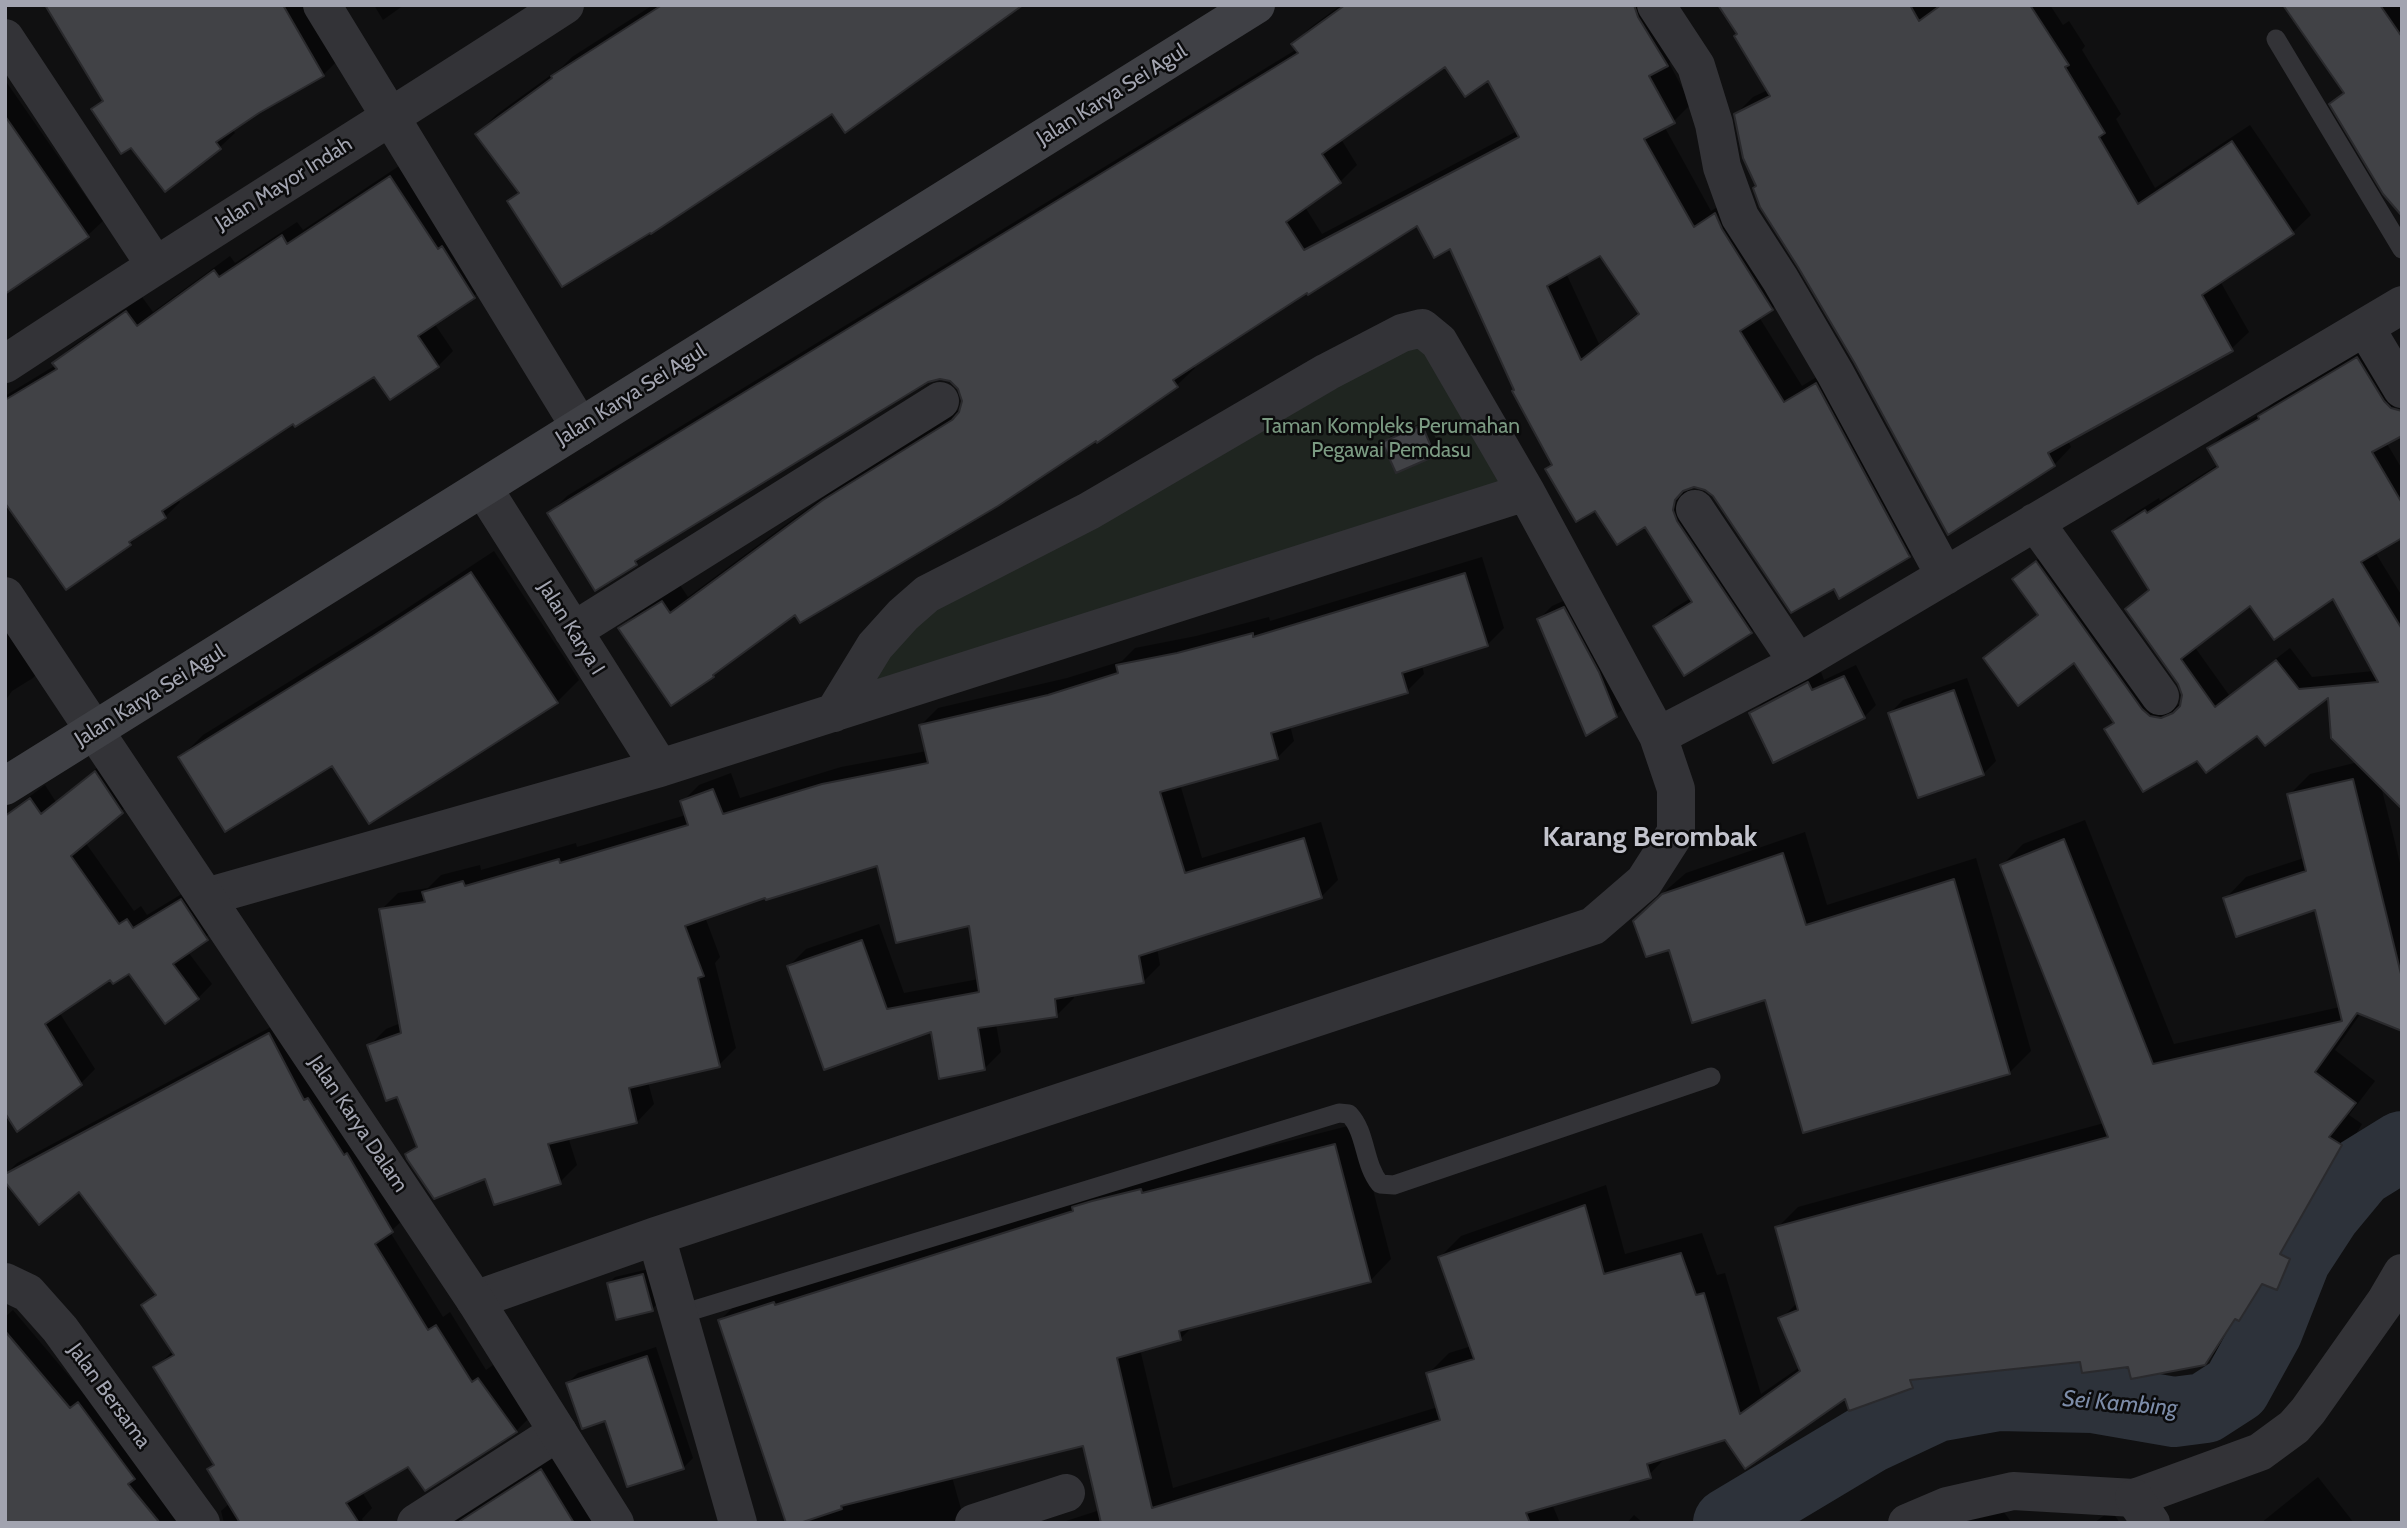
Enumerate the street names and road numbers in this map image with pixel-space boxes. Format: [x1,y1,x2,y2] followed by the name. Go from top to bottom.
[1032,39,1192,151] street label: Jalan Karya Sei Agul
[211,132,357,236] street label: Jalan Mayor Indah
[551,339,711,451] street label: Jalan Karya Sei Agul
[532,576,610,680] street label: Jalan Karya I
[70,640,230,752] street label: Jalan Karya Sei Agul
[303,1051,413,1197] street label: Jalan Karya Dalam
[62,1338,156,1454] street label: Jalan Bersama

